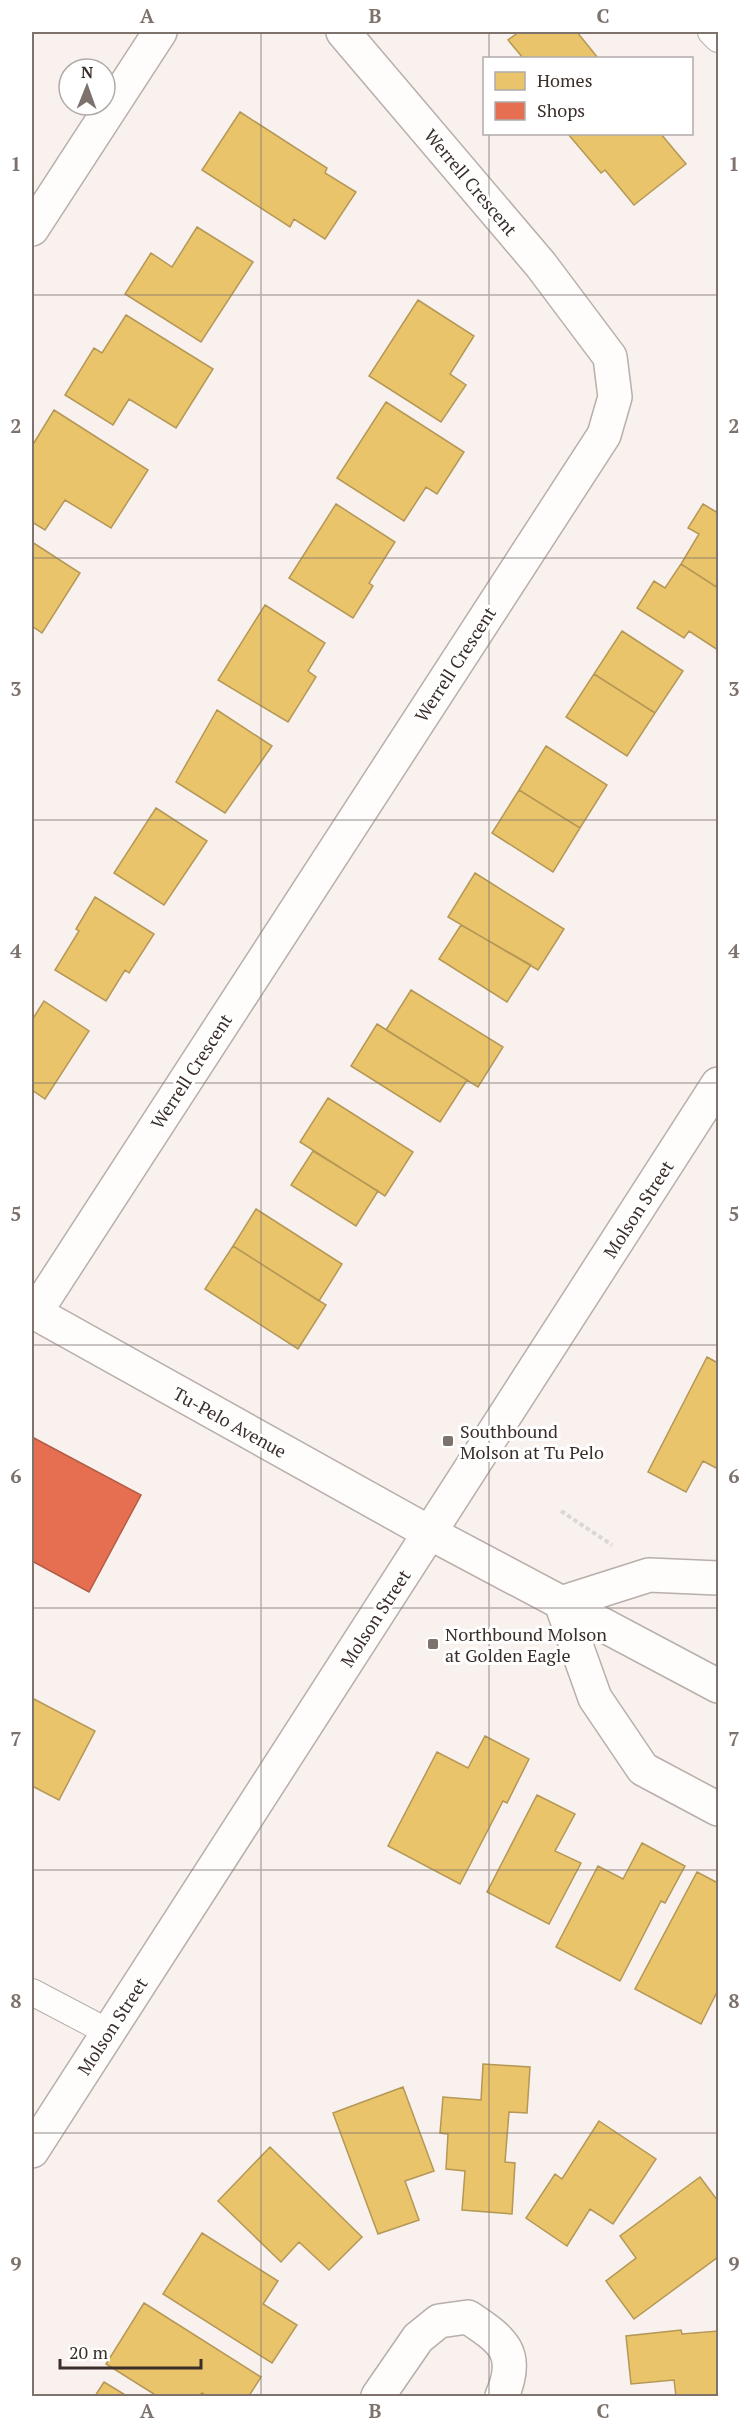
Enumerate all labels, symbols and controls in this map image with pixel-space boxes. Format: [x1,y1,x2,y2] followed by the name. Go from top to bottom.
[140,2,155,29] text: A
[369,2,382,29] text: B
[596,2,610,29] text: C
[57,57,117,117] north arrow
[483,57,693,135] legend
[81,61,94,83] text: N
[537,68,592,92] text: Homes
[537,98,585,122] text: Shops
[419,123,523,241] street label: Werrell Crescent
[10,150,22,177] text: 1
[728,150,740,177] text: 1
[10,412,22,439] text: 2
[728,412,740,439] text: 2
[409,602,501,726] street label: Werrell Crescent
[10,675,22,702] text: 3
[728,675,740,702] text: 3
[10,937,22,964] text: 4
[728,937,740,964] text: 4
[145,1009,237,1133] street label: Werrell Crescent
[597,1155,679,1262] street label: Molson Street
[10,1200,22,1227] text: 5
[728,1200,740,1227] text: 5
[169,1381,291,1463] street label: Tu-Pelo Avenue
[460,1419,604,1464] place label: Southbound Molson at Tu Pelo
[441,1434,455,1448] marker: Southbound Molson at Tu Pelo
[10,1462,22,1489] text: 6
[728,1462,740,1489] text: 6
[334,1564,416,1671] street label: Molson Street
[445,1622,607,1667] place label: Northbound Molson at Golden Eagle
[426,1637,440,1651] marker: Northbound Molson at Golden Eagle
[10,1725,22,1752] text: 7
[728,1725,740,1752] text: 7
[71,1972,153,2079] street label: Molson Street
[10,1987,22,2014] text: 8
[728,1987,740,2014] text: 8
[10,2250,22,2277] text: 9
[728,2250,740,2277] text: 9
[60,2332,201,2370] scale bar
[69,2340,109,2364] text: 20 m
[140,2397,155,2424] text: A
[369,2397,382,2424] text: B
[596,2397,610,2424] text: C

